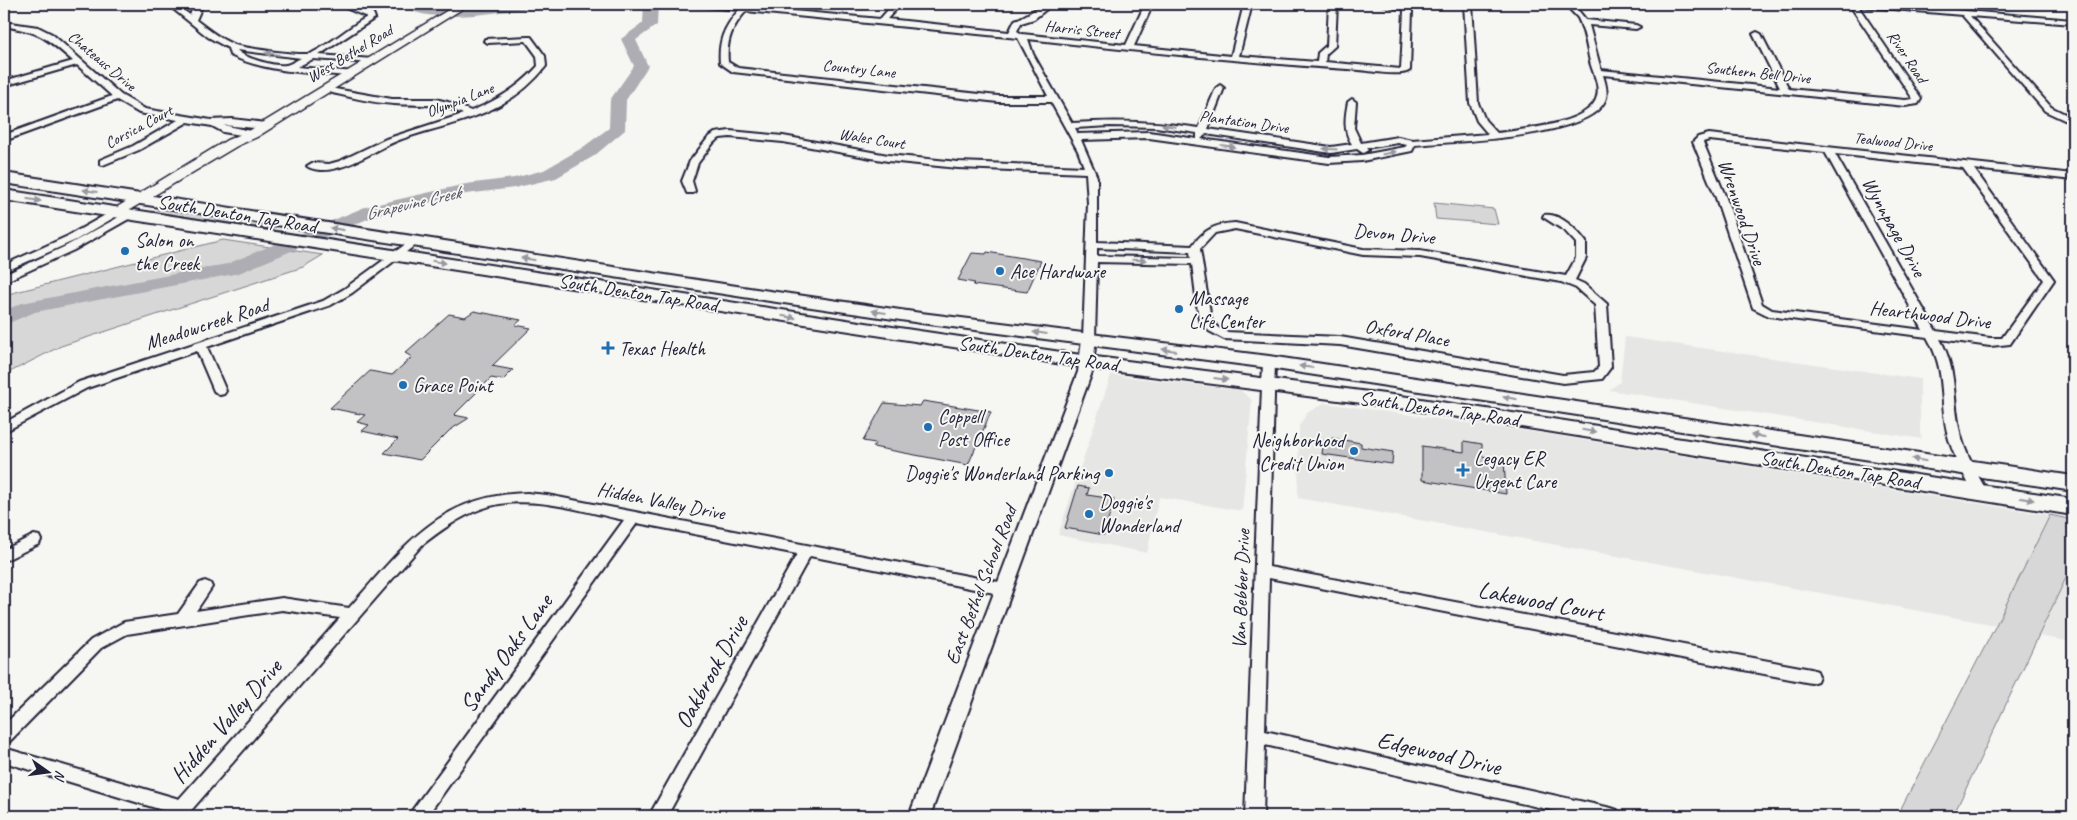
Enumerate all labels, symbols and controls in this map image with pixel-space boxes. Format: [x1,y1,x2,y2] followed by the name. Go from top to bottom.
[1044,16,1123,44] street label: Harris Street
[304,19,399,87] street label: West Bethel Road
[64,27,142,96] street label: Chateaus Drive
[1882,27,1933,89] street label: River Road
[263,49,279,57] one-way arrow
[822,55,898,83] street label: Country Lane
[1705,58,1813,89] street label: Southern Bell Drive
[424,77,498,122] street label: Olympia Lane
[102,100,178,153] street label: Corsica Court
[1198,106,1292,138] street label: Plantation Drive
[1161,122,1177,130] one-way arrow
[838,124,908,154] street label: Wales Court
[1853,128,1935,156] street label: Tealwood Drive
[1220,142,1236,150] one-way arrow
[1322,145,1338,153] one-way arrow
[1381,149,1397,157] one-way arrow
[1712,156,1772,269] street label: Wrenwood Drive
[1856,173,1932,282] street label: Wynnpage Drive
[363,181,466,225] water label: Grapevine Creek
[82,187,98,195] one-way arrow
[156,189,321,239] street label: South Denton Tap Road
[26,196,42,204] one-way arrow
[1352,218,1437,250] street label: Devon Drive
[329,225,345,233] one-way arrow
[135,228,201,276] place label: Salon on the Creek
[119,245,131,257] marker: Salon on the Creek
[520,255,536,263] one-way arrow
[1132,256,1148,264] one-way arrow
[432,258,448,266] one-way arrow
[1010,259,1107,284] place label: Ace Hardware
[994,265,1006,277] marker: Ace Hardware
[557,268,722,318] street label: South Denton Tap Road
[1189,286,1266,334] place label: Massage Life Center
[142,291,275,356] street label: Meadowcreek Road
[1868,295,1993,335] street label: Hearthwood Drive
[1173,303,1185,315] marker: Massage Life Center
[871,308,887,316] one-way arrow
[782,313,798,321] one-way arrow
[1363,313,1452,353] street label: Oxford Place
[1032,329,1048,337] one-way arrow
[957,330,1122,378] street label: South Denton Tap Road
[619,336,706,361] place label: Texas Health
[601,341,615,355] marker: Texas Health
[1161,345,1177,353] one-way arrow
[1297,363,1313,371] one-way arrow
[413,373,495,398] place label: Grace Point
[1213,375,1229,383] one-way arrow
[397,379,409,391] marker: Grace Point
[1358,385,1523,433] street label: South Denton Tap Road
[1502,394,1518,402] one-way arrow
[938,404,1010,452] place label: Coppell Post Office
[922,421,934,433] marker: Coppell Post Office
[1251,428,1347,476] place label: Neighborhood Credit Union
[1582,428,1598,436] one-way arrow
[1750,431,1766,439] one-way arrow
[1348,445,1360,457] marker: Neighborhood Credit Union
[1759,445,1924,495] street label: South Denton Tap Road
[1474,446,1558,494] place label: Legacy ER Urgent Care
[1910,456,1926,464] one-way arrow
[905,461,1101,486] place label: Doggie's Wonderland Parking
[1456,463,1470,477] marker: Legacy ER Urgent Care
[1103,467,1115,479] marker: Doggie's Wonderland Parking
[595,476,728,526] street label: Hidden Valley Drive
[1099,490,1183,538] place label: Doggie's Wonderland
[2019,496,2035,504] one-way arrow
[939,499,1024,668] street label: East Bethel School Road
[1083,508,1095,520] marker: Doggie's Wonderland
[1226,527,1256,649] street label: Van Bebber Drive
[1476,574,1608,628] street label: Lakewood Court
[453,586,560,718] street label: Sandy Oaks Lane
[668,608,755,734] street label: Oakbrook Drive
[164,651,290,789] street label: Hidden Valley Drive
[1374,724,1506,782] street label: Edgewood Drive
[22,748,72,798] north arrow
[50,769,69,784] text: N

